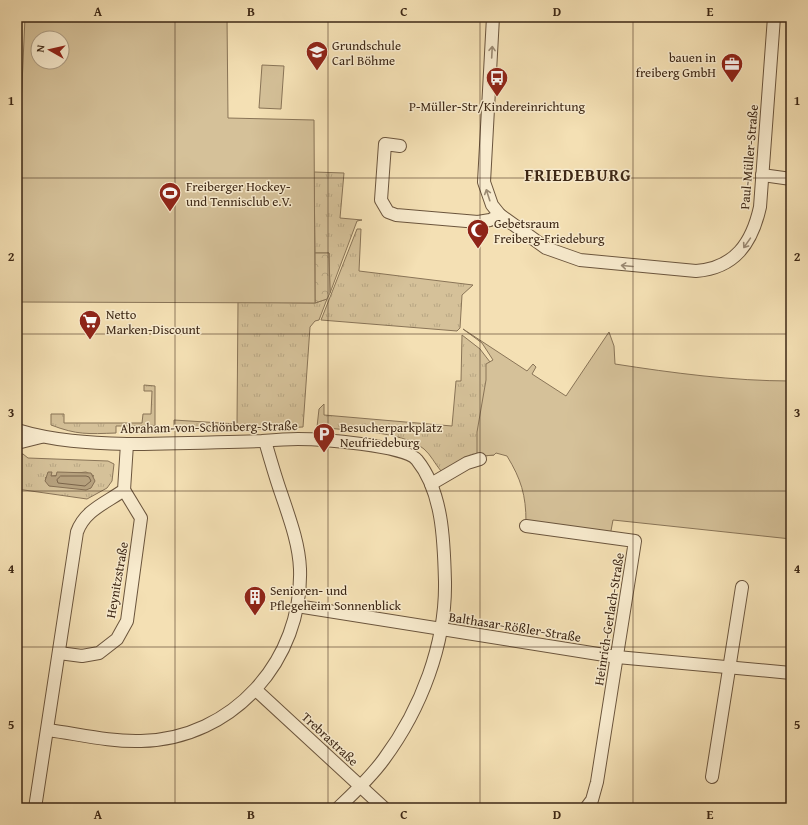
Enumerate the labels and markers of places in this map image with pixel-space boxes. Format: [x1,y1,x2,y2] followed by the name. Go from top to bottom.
[332,36,401,70] place label: Grundschule Carl Böhme
[304,39,330,72] school or university icon: Grundschule Carl Böhme
[636,48,717,82] place label: bauen in freiberg GmbH
[719,51,745,84] office icon: bauen in freiberg GmbH
[484,65,510,98] bus stop icon: P-Müller-Str/Kindereinrichtung
[409,97,585,116] place label: P-Müller-Str/Kindereinrichtung
[186,177,292,211] place label: Freiberger Hockey- und Tennisclub e.V.
[157,180,183,213] sports icon: Freiberger Hockey- und Tennisclub e.V.
[494,214,605,248] place label: Gebetsraum Freiberg-Friedeburg
[465,217,491,250] mosque icon: Gebetsraum Freiberg-Friedeburg
[106,305,201,339] place label: Netto Marken-Discount
[77,308,103,341] supermarket icon: Netto Marken-Discount
[340,418,443,452] place label: Besucherparkplatz Neufriedeburg
[311,421,337,454] parking icon: Besucherparkplatz Neufriedeburg
[270,581,402,615] place label: Senioren- und Pflegeheim Sonnenblick
[242,584,268,617] building icon: Senioren- und Pflegeheim Sonnenblick

